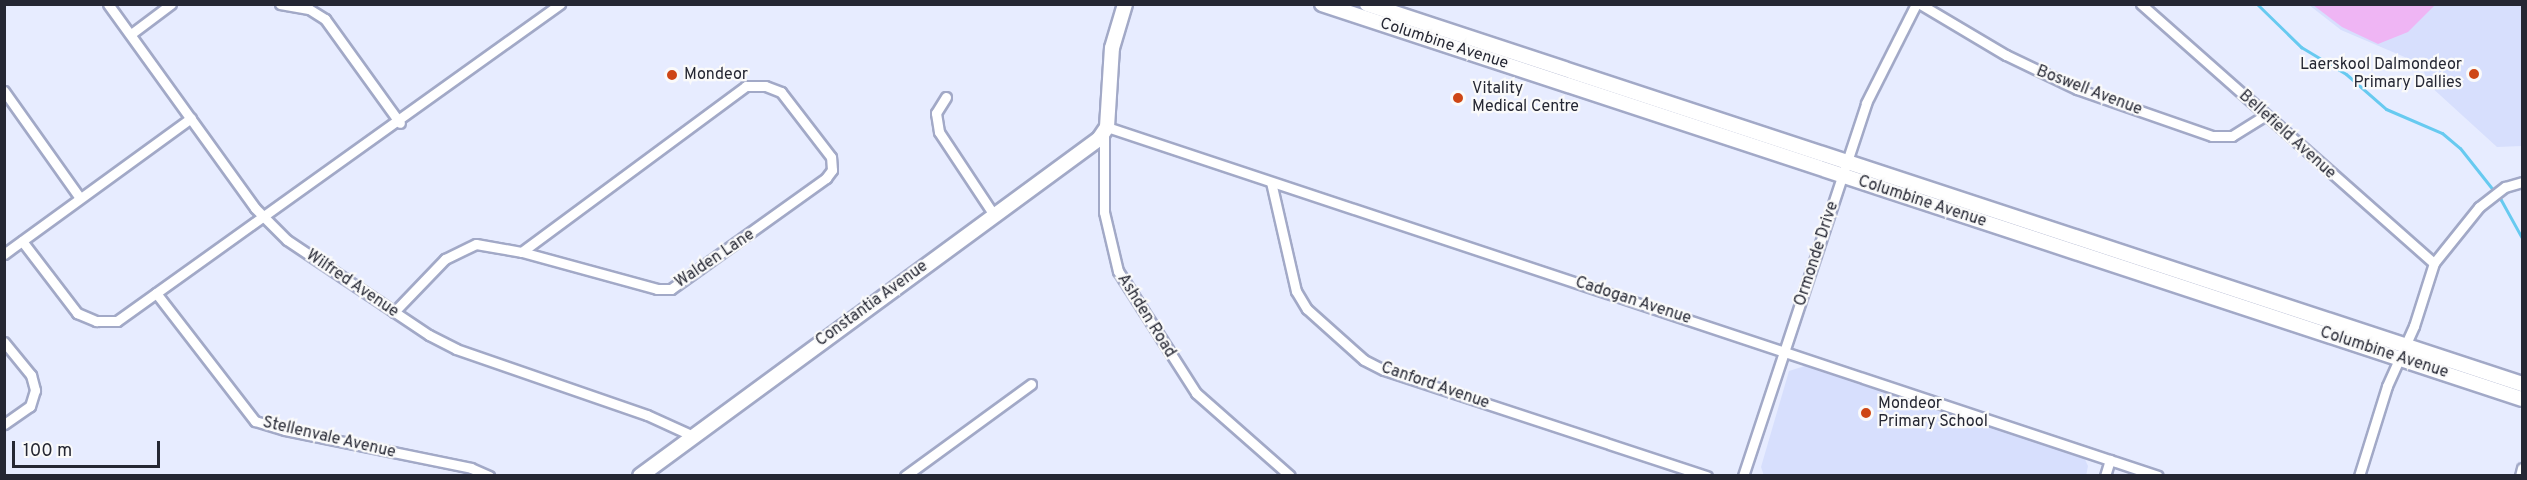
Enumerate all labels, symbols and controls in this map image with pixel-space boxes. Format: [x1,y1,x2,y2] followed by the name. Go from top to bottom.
[1377,14,1511,74] street label: Columbine Avenue
[2300,55,2462,93] place label: Laerskool Dalmondeor Primary Dallies
[2033,62,2145,120] street label: Boswell Avenue
[684,65,748,85] place label: Mondeor
[2467,67,2481,81] marker: Laerskool Dalmondeor Primary Dallies
[665,68,679,82] marker: Mondeor
[1472,79,1579,117] place label: Vitality Medical Centre
[2234,86,2340,184] street label: Bellefield Avenue
[1449,89,1467,107] marker: Vitality Medical Centre
[1855,172,1989,232] street label: Columbine Avenue
[1791,199,1843,309] street label: Ormonde Drive
[672,225,758,293] street label: Walden Lane
[302,246,402,322] street label: Wilfred Avenue
[812,257,932,351] street label: Constantia Avenue
[1113,271,1179,361] street label: Ashden Road
[1572,273,1694,329] street label: Cadogan Avenue
[2317,323,2451,383] street label: Columbine Avenue
[1378,358,1492,414] street label: Canford Avenue
[1878,394,1988,432] place label: Mondeor Primary School
[1859,406,1873,420] marker: Mondeor Primary School
[260,413,398,463] street label: Stellenvale Avenue
[15,429,164,467] scale bar
[23,440,72,463] text: 100 m

